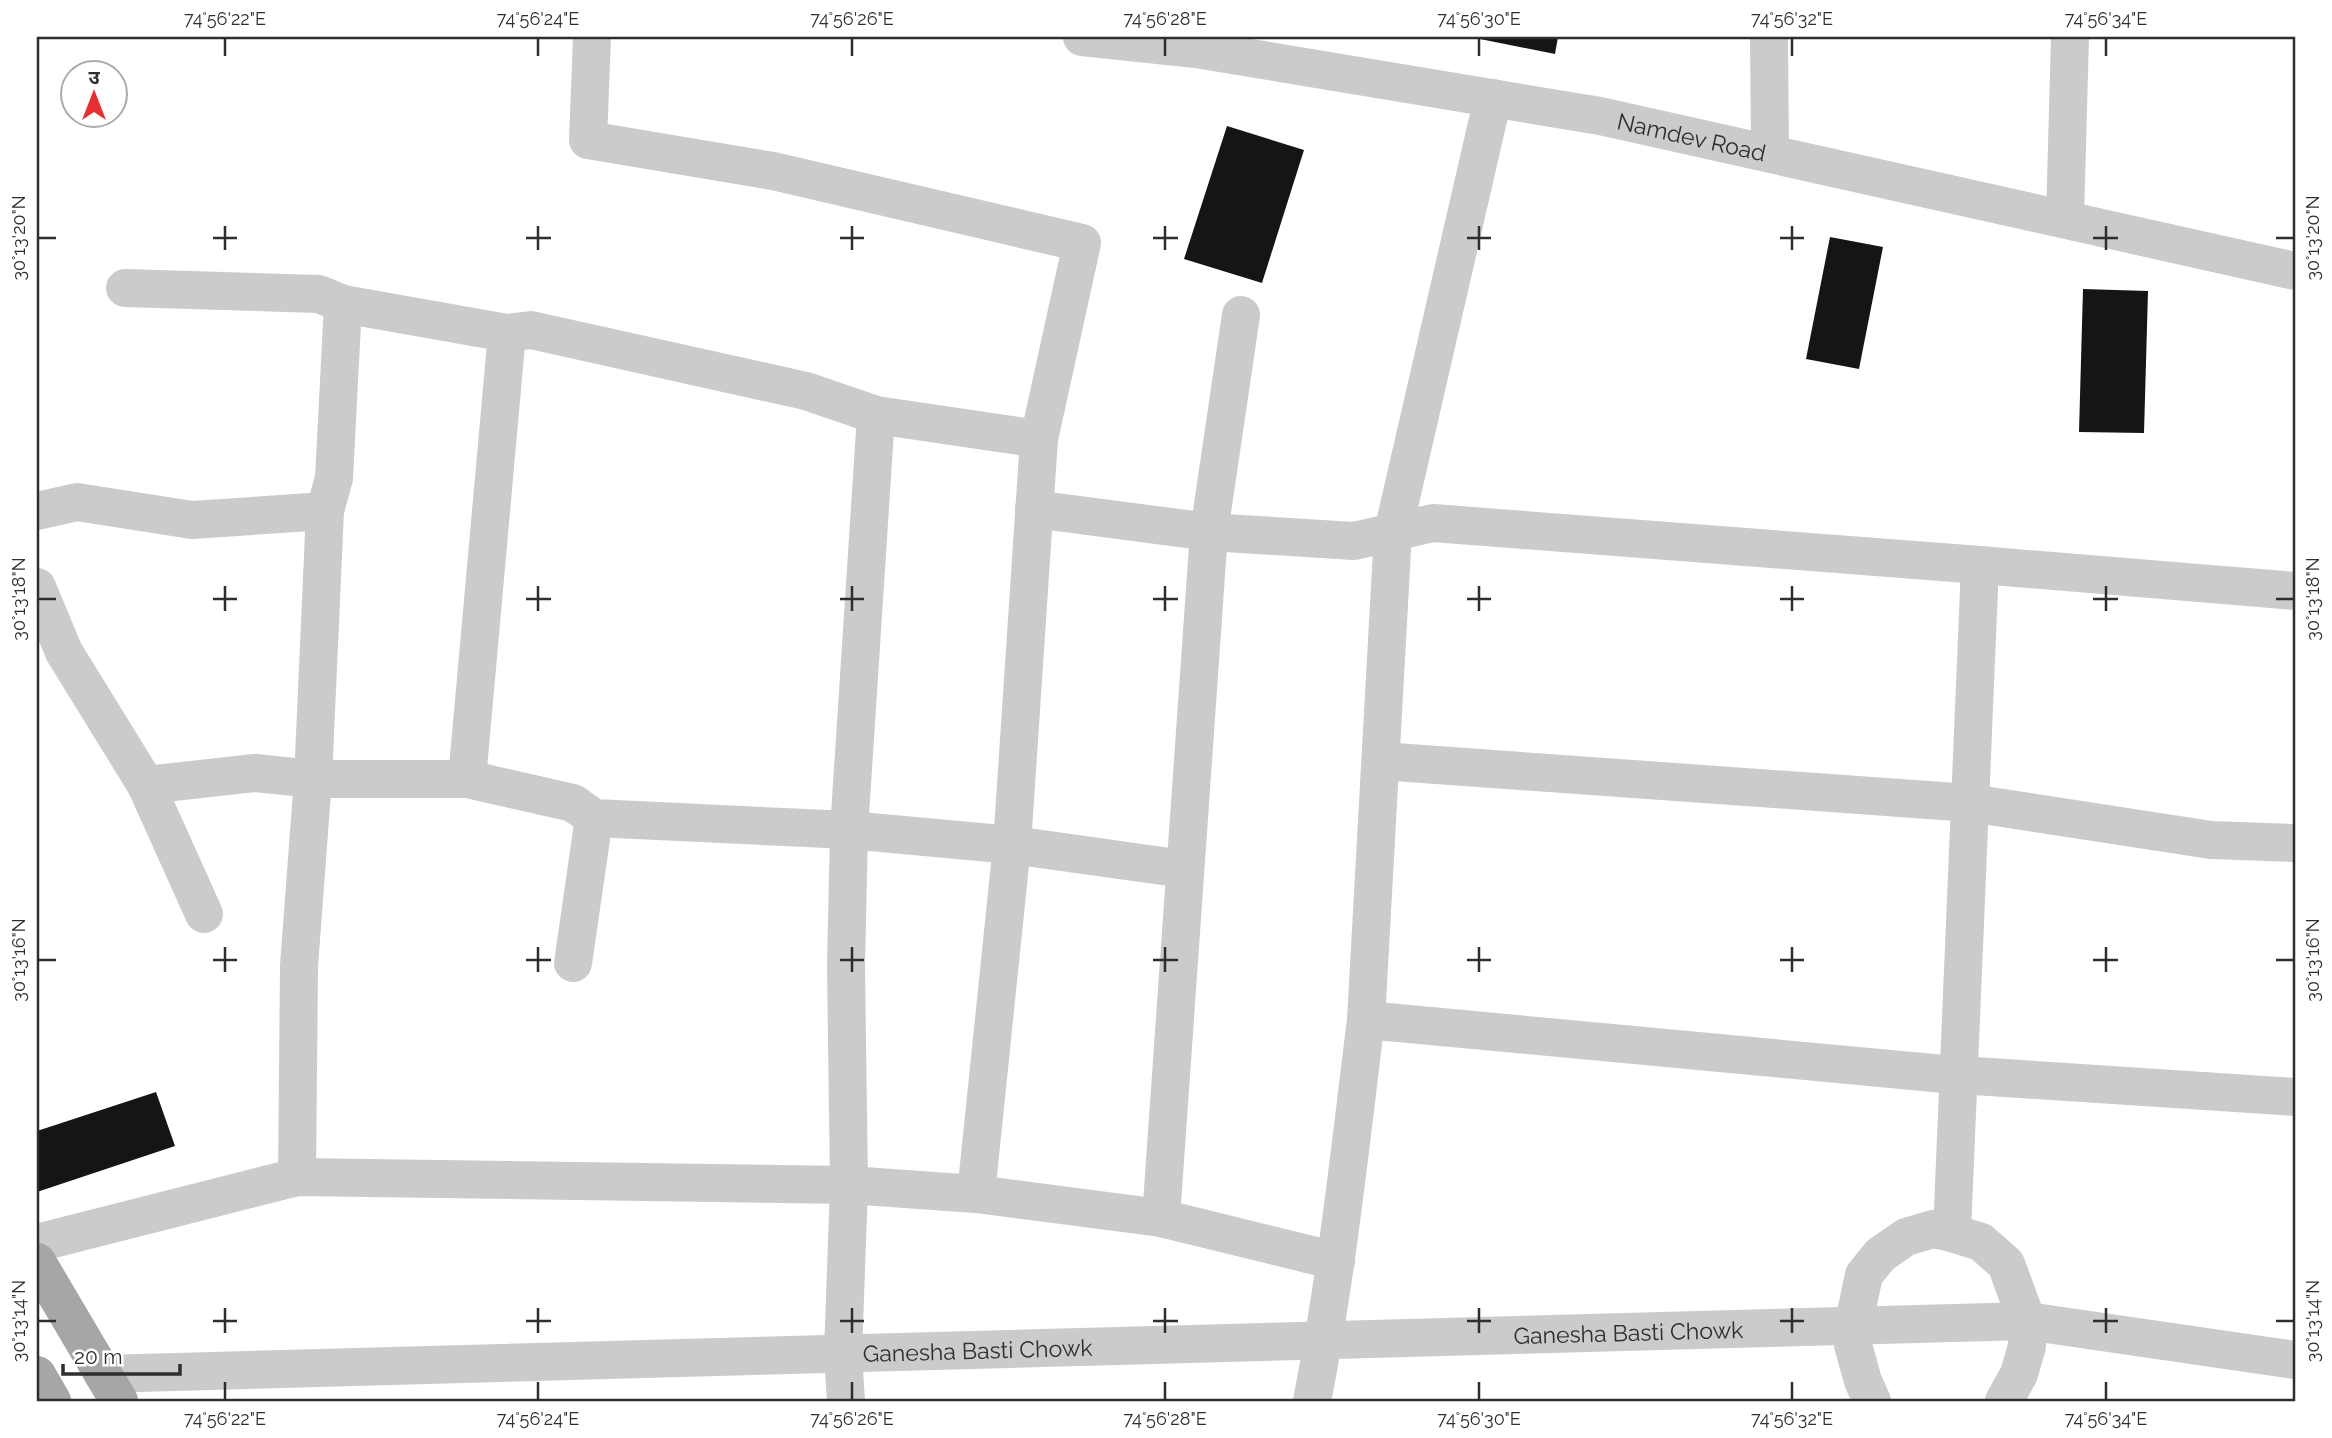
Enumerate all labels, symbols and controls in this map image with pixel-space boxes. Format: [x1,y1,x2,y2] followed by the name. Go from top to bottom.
[184,8,266,29] text: 74°56'22"E
[497,8,579,29] text: 74°56'24"E
[810,8,894,29] text: 74°56'26"E
[1123,8,1207,29] text: 74°56'28"E
[1437,8,1521,29] text: 74°56'30"E
[1751,8,1833,29] text: 74°56'32"E
[2065,8,2147,29] text: 74°56'34"E
[60,60,130,130] north arrow
[88,66,100,88] text: उ
[1615,107,1769,166] street label: Namdev Road
[8,195,29,281] text: 30°13'20"N
[2302,195,2323,281] text: 30°13'20"N
[8,557,29,641] text: 30°13'18"N
[2302,557,2323,641] text: 30°13'18"N
[8,918,29,1002] text: 30°13'16"N
[2302,918,2323,1002] text: 30°13'16"N
[8,1280,29,1362] text: 30°13'14"N
[2302,1280,2323,1362] text: 30°13'14"N
[1513,1315,1744,1349] street label: Ganesha Basti Chowk
[63,1333,180,1377] scale bar
[862,1333,1093,1367] street label: Ganesha Basti Chowk
[74,1344,122,1369] text: 20 m
[184,1408,266,1429] text: 74°56'22"E
[497,1408,579,1429] text: 74°56'24"E
[810,1408,894,1429] text: 74°56'26"E
[1123,1408,1207,1429] text: 74°56'28"E
[1437,1408,1521,1429] text: 74°56'30"E
[1751,1408,1833,1429] text: 74°56'32"E
[2065,1408,2147,1429] text: 74°56'34"E

